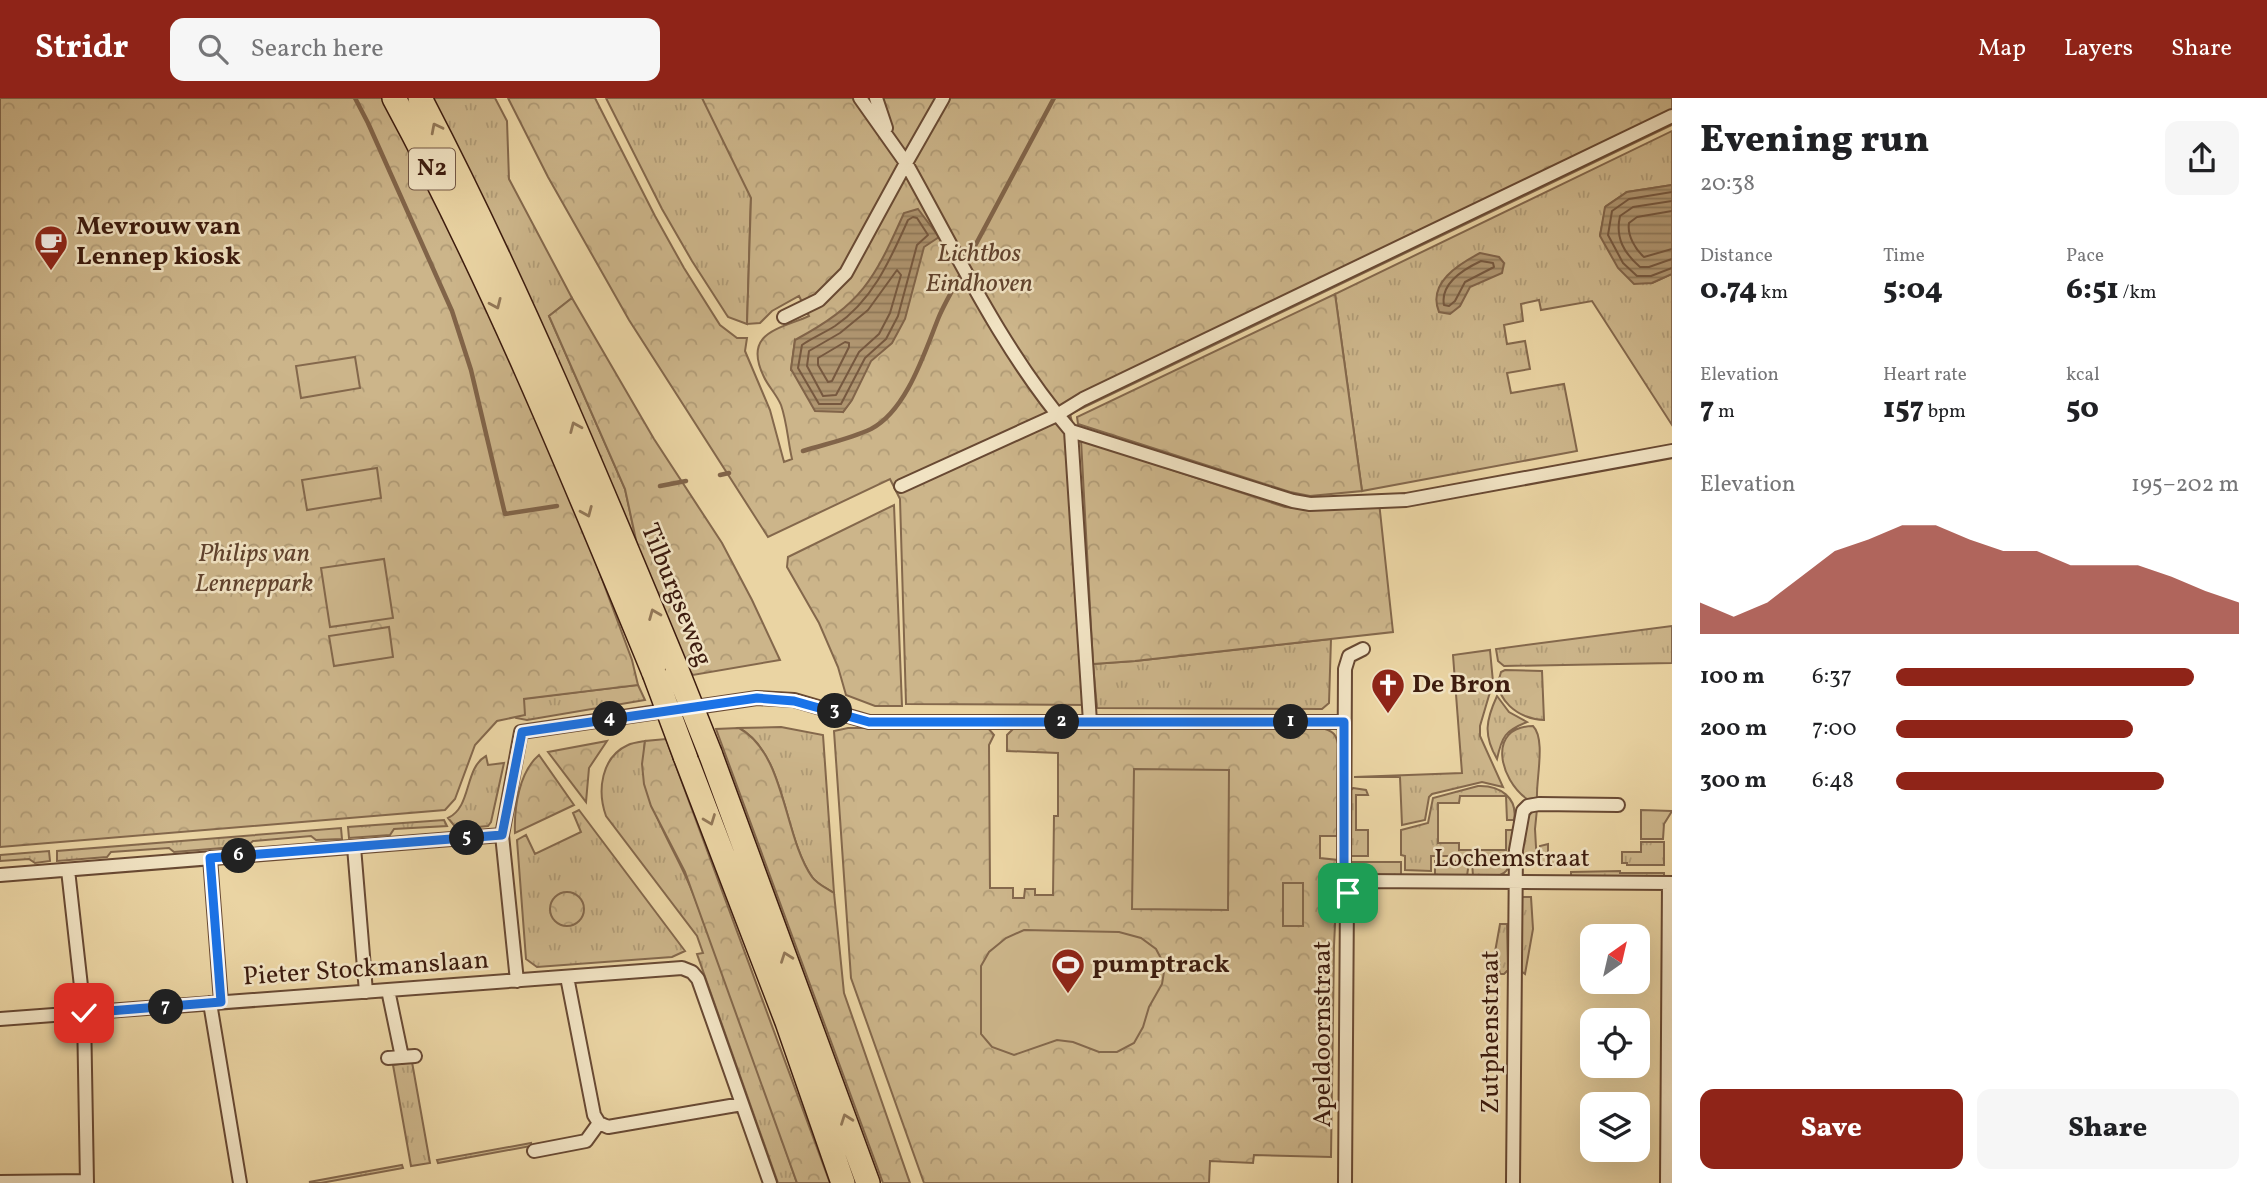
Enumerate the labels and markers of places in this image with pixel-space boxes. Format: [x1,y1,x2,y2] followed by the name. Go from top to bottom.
[76,209,241,275] place label: Mevrouw van Lennep kiosk
[32,223,70,272] cafe icon: Mevrouw van Lennep kiosk
[1369,666,1407,715] church icon: De Bron
[1412,667,1511,703] place label: De Bron
[818,694,852,728] pin: 3
[592,702,628,736] pin: 4
[1044,704,1080,740] pin: 2
[1274,704,1308,740] pin: 1
[449,820,484,856] pin: 5
[222,838,256,874] pin: 6
[1318,863,1378,923] pin
[1049,946,1087,995] sports icon: pumptrack
[1092,947,1230,983] place label: pumptrack
[54,983,114,1043] pin
[148,990,184,1024] pin: 7

